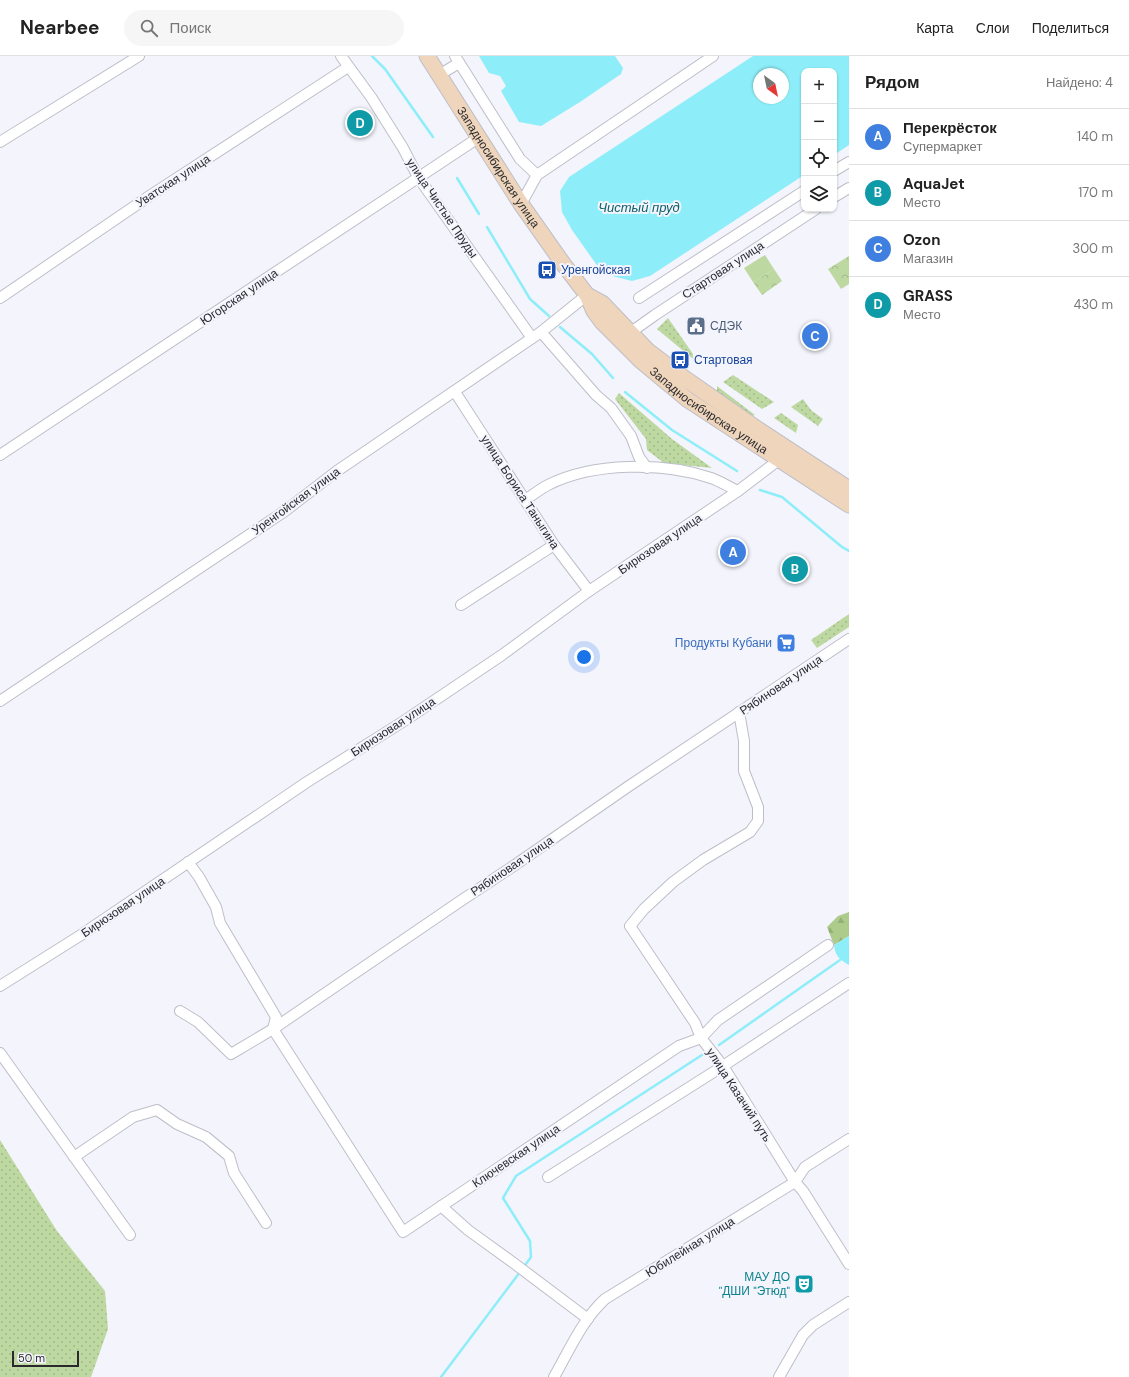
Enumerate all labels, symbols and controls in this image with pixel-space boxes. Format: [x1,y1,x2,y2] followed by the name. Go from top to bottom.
[124,10,404,46] search box
[20,15,100,40] text: Nearbee
[138,17,160,39] icon: search
[170,18,211,38] text: Поиск
[916,19,954,37] text: Карта
[976,19,1010,37] text: Слои
[1032,19,1109,37] text: Поделиться
[753,68,789,104] north arrow
[801,68,837,212] map controls
[801,68,837,104] button: +
[865,71,920,93] text: Рядом
[1046,74,1113,91] text: Найдено: 4
[453,103,543,231] street label: Западносибирская улица
[801,104,837,140] button: −
[347,108,373,138] pin: D
[903,118,997,138] text: Перекрёсток
[873,128,883,145] text: A
[1077,128,1113,145] text: 140 m
[903,138,982,155] text: Супермаркет
[801,140,837,176] button: locate
[133,151,214,211] street label: Уватская улица
[403,155,481,261] street label: улица Чистые Пруды
[903,174,965,194] text: AquaJet
[801,176,837,212] button: layers
[874,184,882,201] text: B
[1078,184,1113,201] text: 170 m
[903,194,941,211] text: Место
[598,199,680,216] water label: Чистый пруд
[903,230,941,250] text: Ozon
[679,237,767,303] street label: Стартовая улица
[873,240,883,257] text: C
[1072,240,1113,257] text: 300 m
[903,250,953,267] text: Магазин
[536,259,558,281] bus stop icon: Уренгойская
[561,262,630,278] place label: Уренгойская
[197,265,281,329] street label: Югорская улица
[903,286,953,306] text: GRASS
[873,296,883,313] text: D
[1073,296,1113,313] text: 430 m
[903,306,941,323] text: Место
[685,315,707,337] public building icon: СДЭК
[710,318,742,334] place label: СДЭК
[802,321,828,351] pin: C
[669,349,691,371] bus stop icon: Стартовая
[694,352,753,368] place label: Стартовая
[646,363,771,458] street label: Западносибирская улица
[477,432,563,552] street label: улица Бориса Таныгина
[249,463,344,538] street label: Уренгойская улица
[615,510,705,578] street label: Бирюзовая улица
[720,537,746,567] pin: A
[782,554,808,584] pin: B
[775,632,797,654] supermarket icon: Продукты Кубани
[675,635,772,651] place label: Продукты Кубани
[574,647,594,667] your location
[736,651,826,719] street label: Рябиновая улица
[348,693,439,760] street label: Бирюзовая улица
[467,832,557,900] street label: Рябиновая улица
[78,873,168,941] street label: Бирюзовая улица
[703,1045,775,1145] street label: улица Казачий путь
[469,1120,563,1191] street label: Ключевская улица
[642,1213,738,1281] street label: Юбилейная улица
[719,1269,791,1299] place label: МАУ ДО "ДШИ "Этюд"
[793,1273,815,1295] theatre icon: МАУ ДО "ДШИ "Этюд"
[12,1349,79,1368] scale bar
[18,1351,45,1365] text: 50 m

